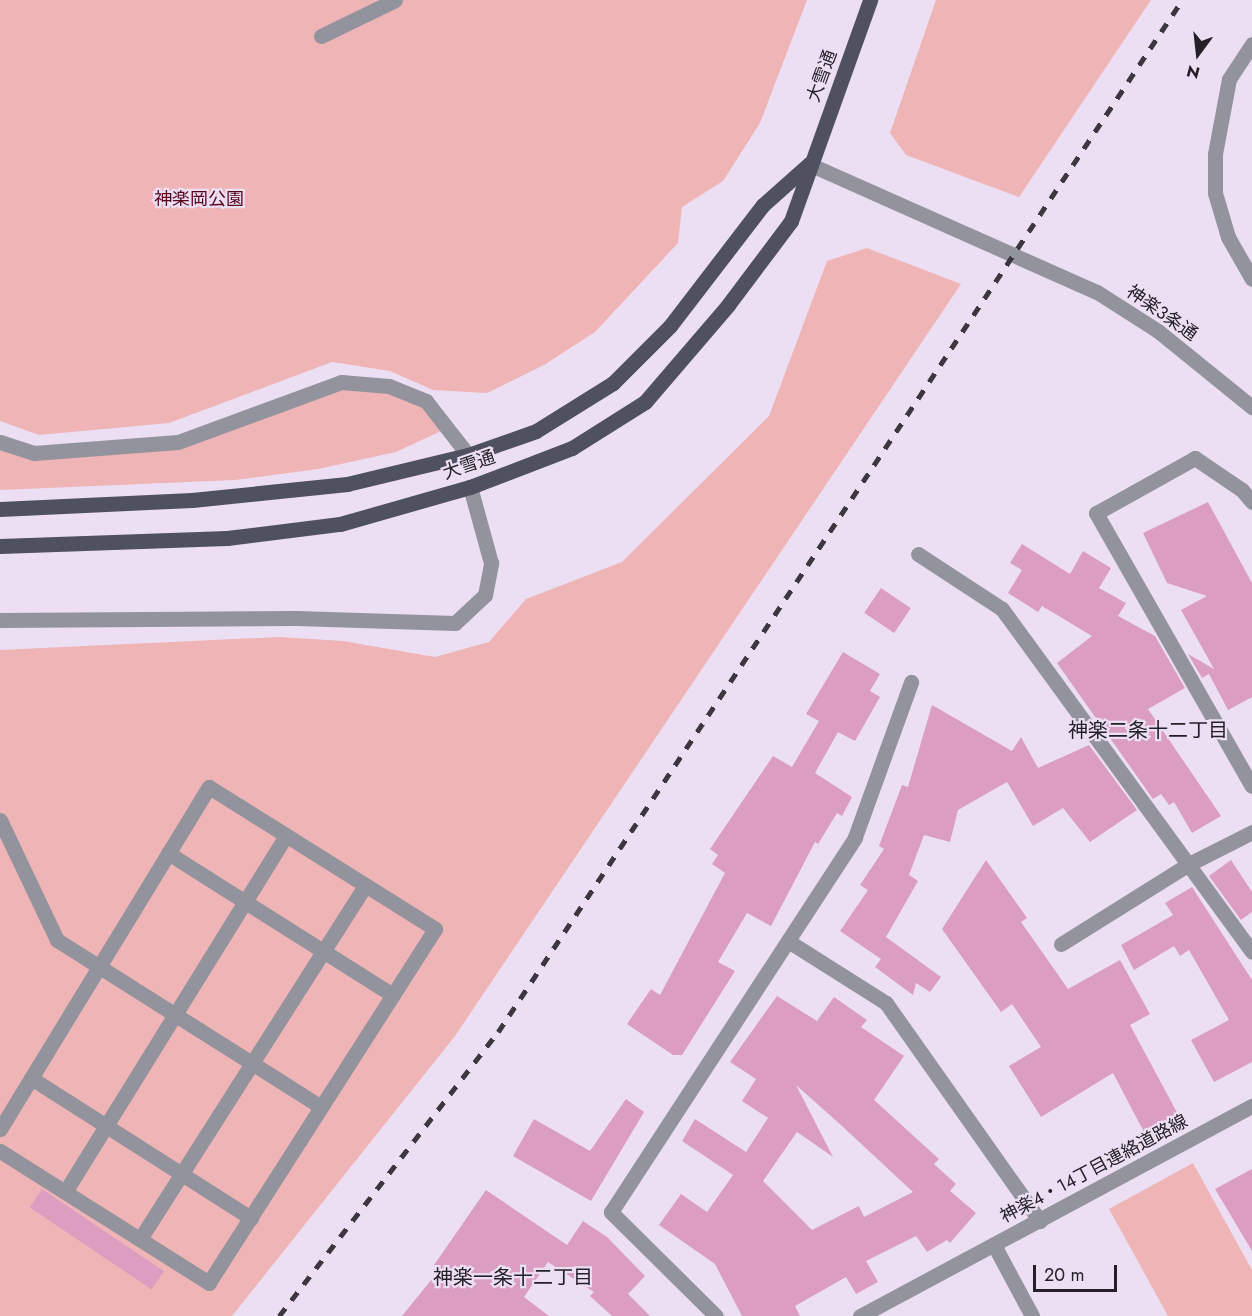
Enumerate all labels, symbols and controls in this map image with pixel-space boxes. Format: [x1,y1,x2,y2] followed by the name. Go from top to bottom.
[1168,24,1228,84] north arrow
[803,47,841,105] street label: 大雪通
[1184,59,1202,85] text: N
[154,188,244,210] park label: 神楽岡公園
[1122,281,1202,345] street label: 神楽3条通
[440,446,498,484] street label: 大雪通
[1068,718,1228,742] district label: 神楽二条十二丁目
[997,1110,1191,1228] street label: 神楽4・14丁目連絡道路線
[1036,1253,1120,1291] scale bar
[1044,1262,1084,1288] text: 20 m
[433,1265,593,1289] district label: 神楽一条十二丁目

